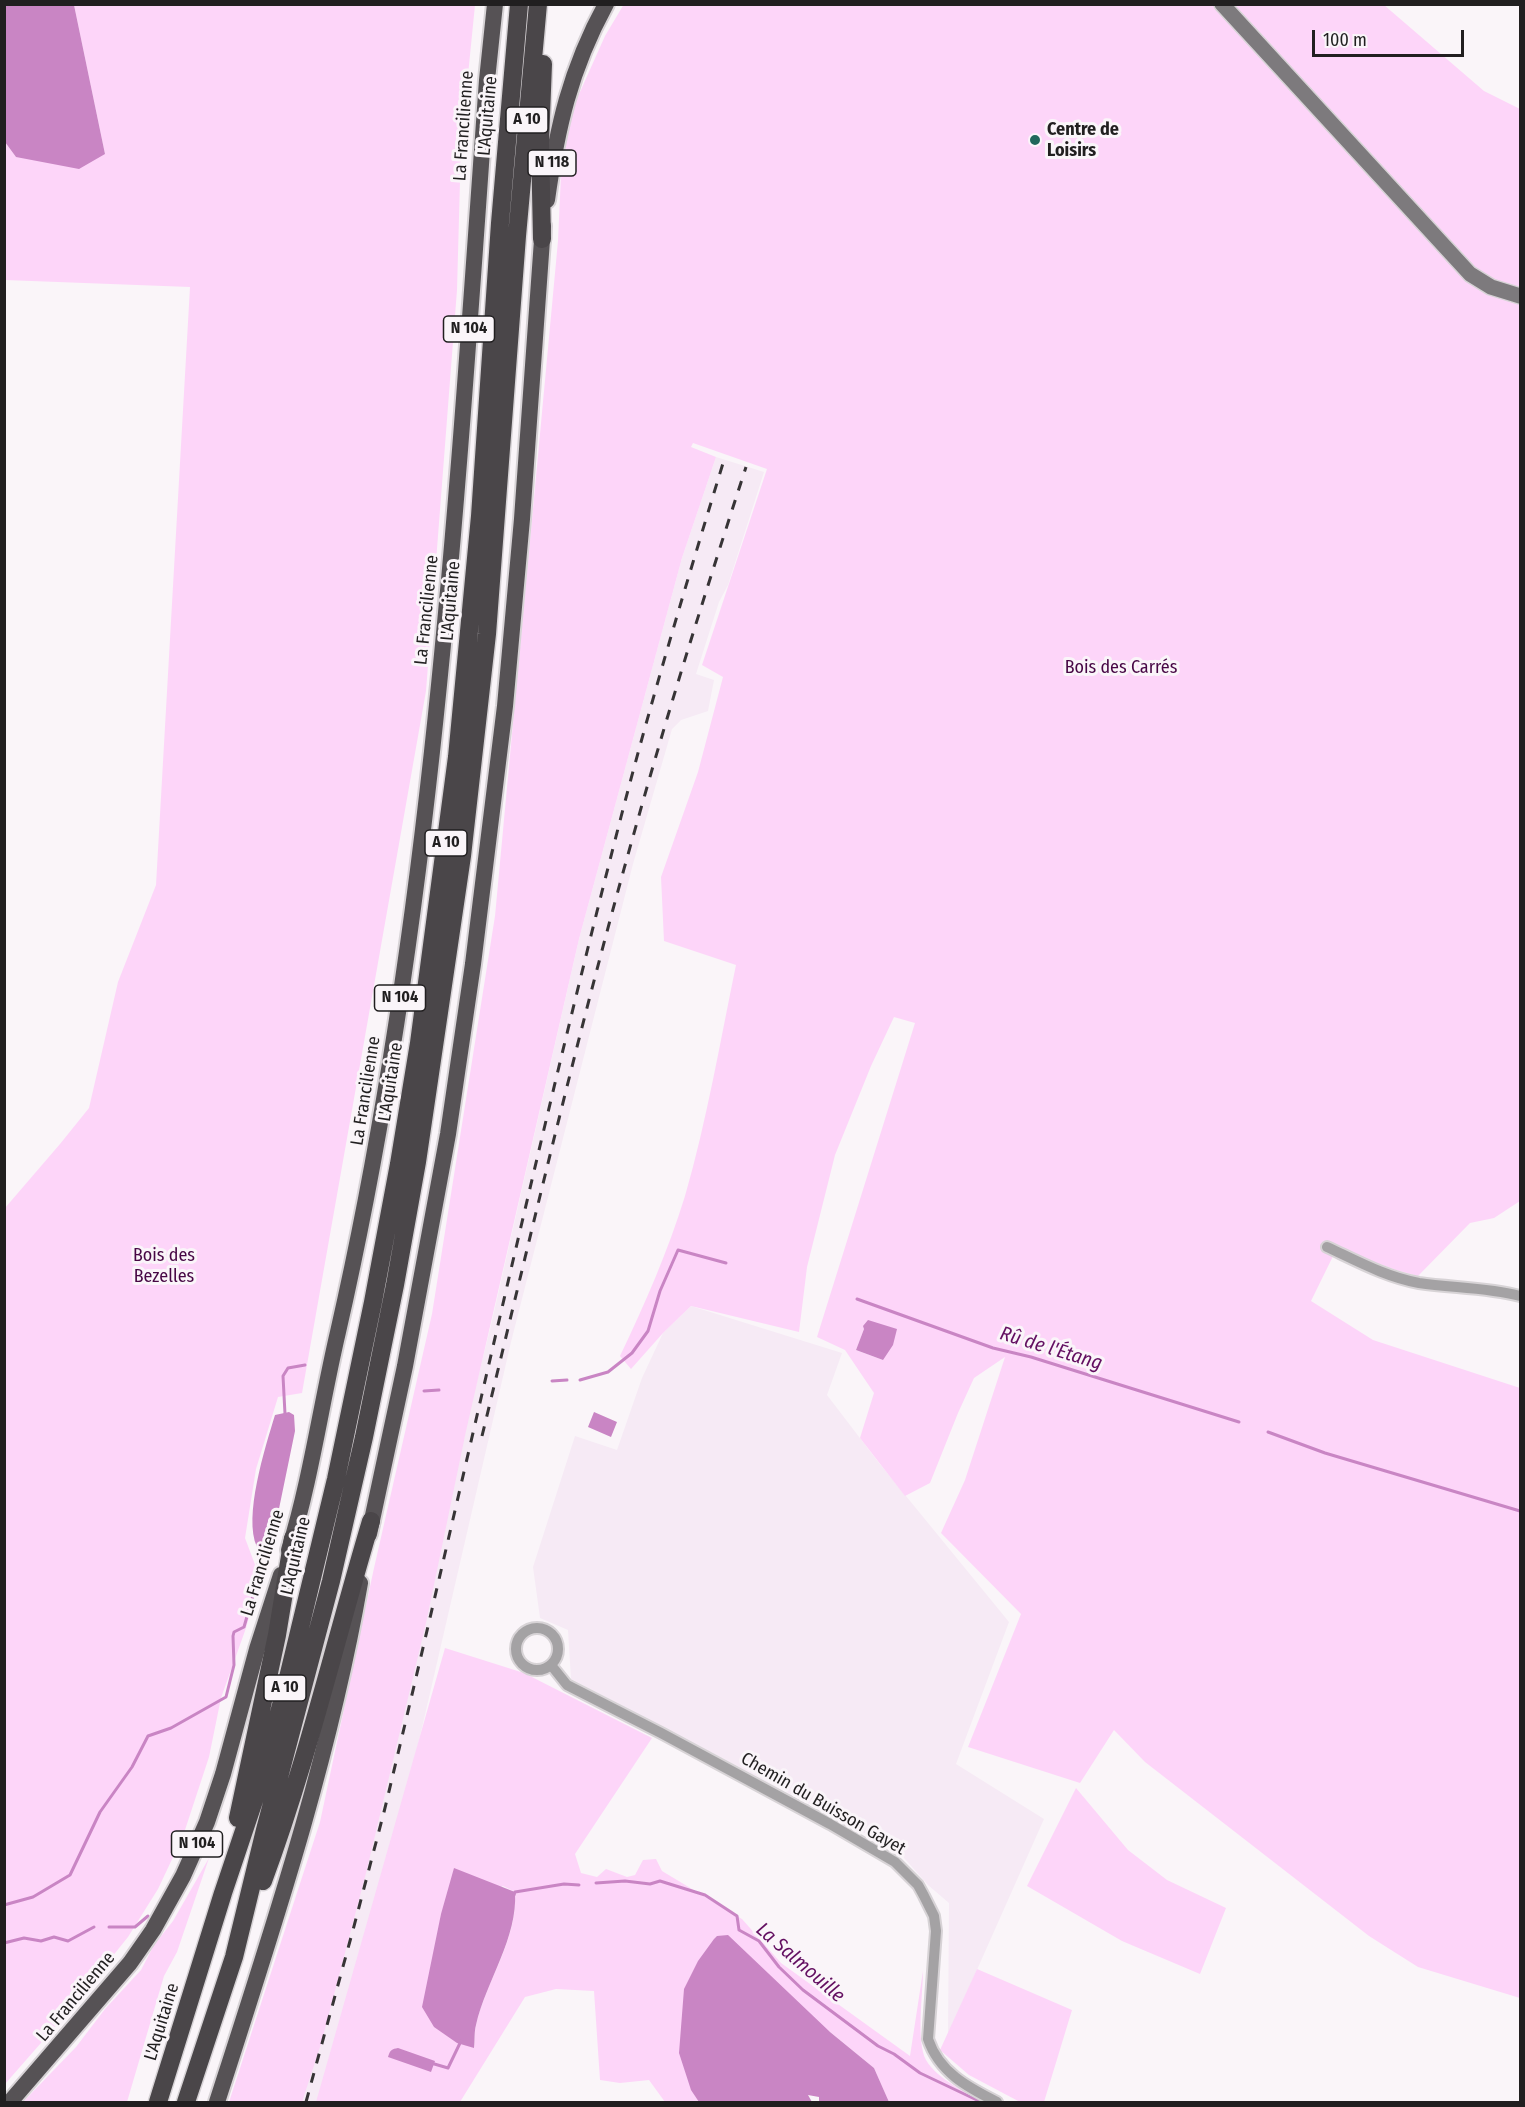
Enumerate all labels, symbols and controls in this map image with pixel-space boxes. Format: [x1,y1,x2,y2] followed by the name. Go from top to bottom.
[1315,18,1466,56] scale bar
[1323,29,1367,51] text: 100 m
[449,70,479,182] street label: La Francilienne
[474,75,502,157] street label: L'Aquitaine
[506,107,548,133] road number: A 10
[1047,119,1119,162] place label: Centre de Loisirs
[1028,133,1042,147] marker: Centre de Loisirs
[528,150,576,176] road number: N 118
[444,316,494,342] road number: N 104
[410,554,444,666] street label: La Francilienne
[437,560,465,642] street label: L'Aquitaine
[1065,657,1177,679] park label: Bois des Carrés
[425,830,467,856] road number: A 10
[374,985,426,1011] road number: N 104
[347,1035,385,1147] street label: La Francilienne
[374,1041,408,1123] street label: L'Aquitaine
[133,1245,195,1288] park label: Bois des Bezelles
[997,1322,1105,1376] water label: Rû de l'Étang
[237,1507,289,1619] street label: La Francilienne
[276,1515,316,1597] street label: L'Aquitaine
[264,1675,306,1701] road number: A 10
[737,1748,909,1860] street label: Chemin du Buisson Gayet
[172,1831,222,1857] road number: N 104
[751,1918,849,2008] water label: La Salmouille
[32,1948,120,2046] street label: La Francilienne
[140,1981,184,2063] street label: L'Aquitaine

